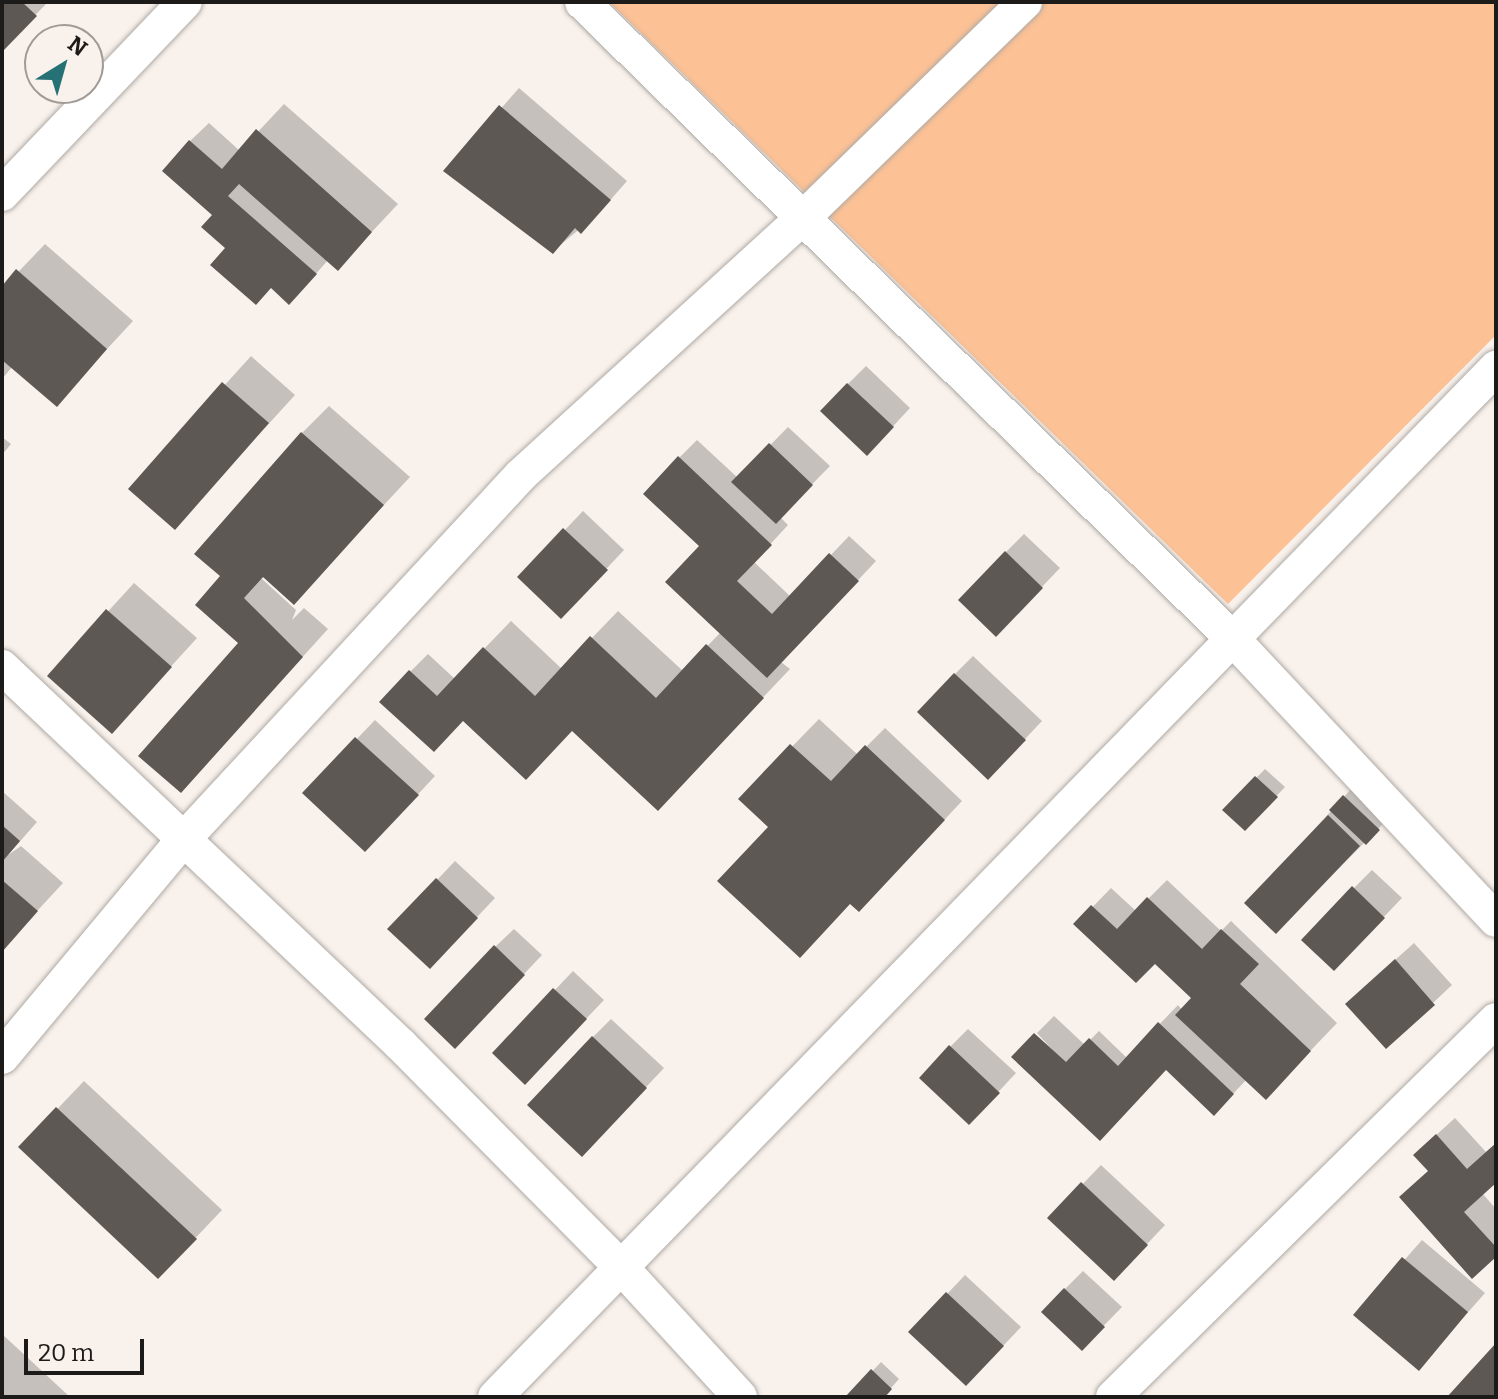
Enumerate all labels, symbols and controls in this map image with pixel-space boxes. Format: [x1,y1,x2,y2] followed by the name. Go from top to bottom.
[24,24,104,104] north arrow
[63,30,92,62] text: N
[28,1323,148,1373] scale bar
[38,1339,94,1367] text: 20 m

